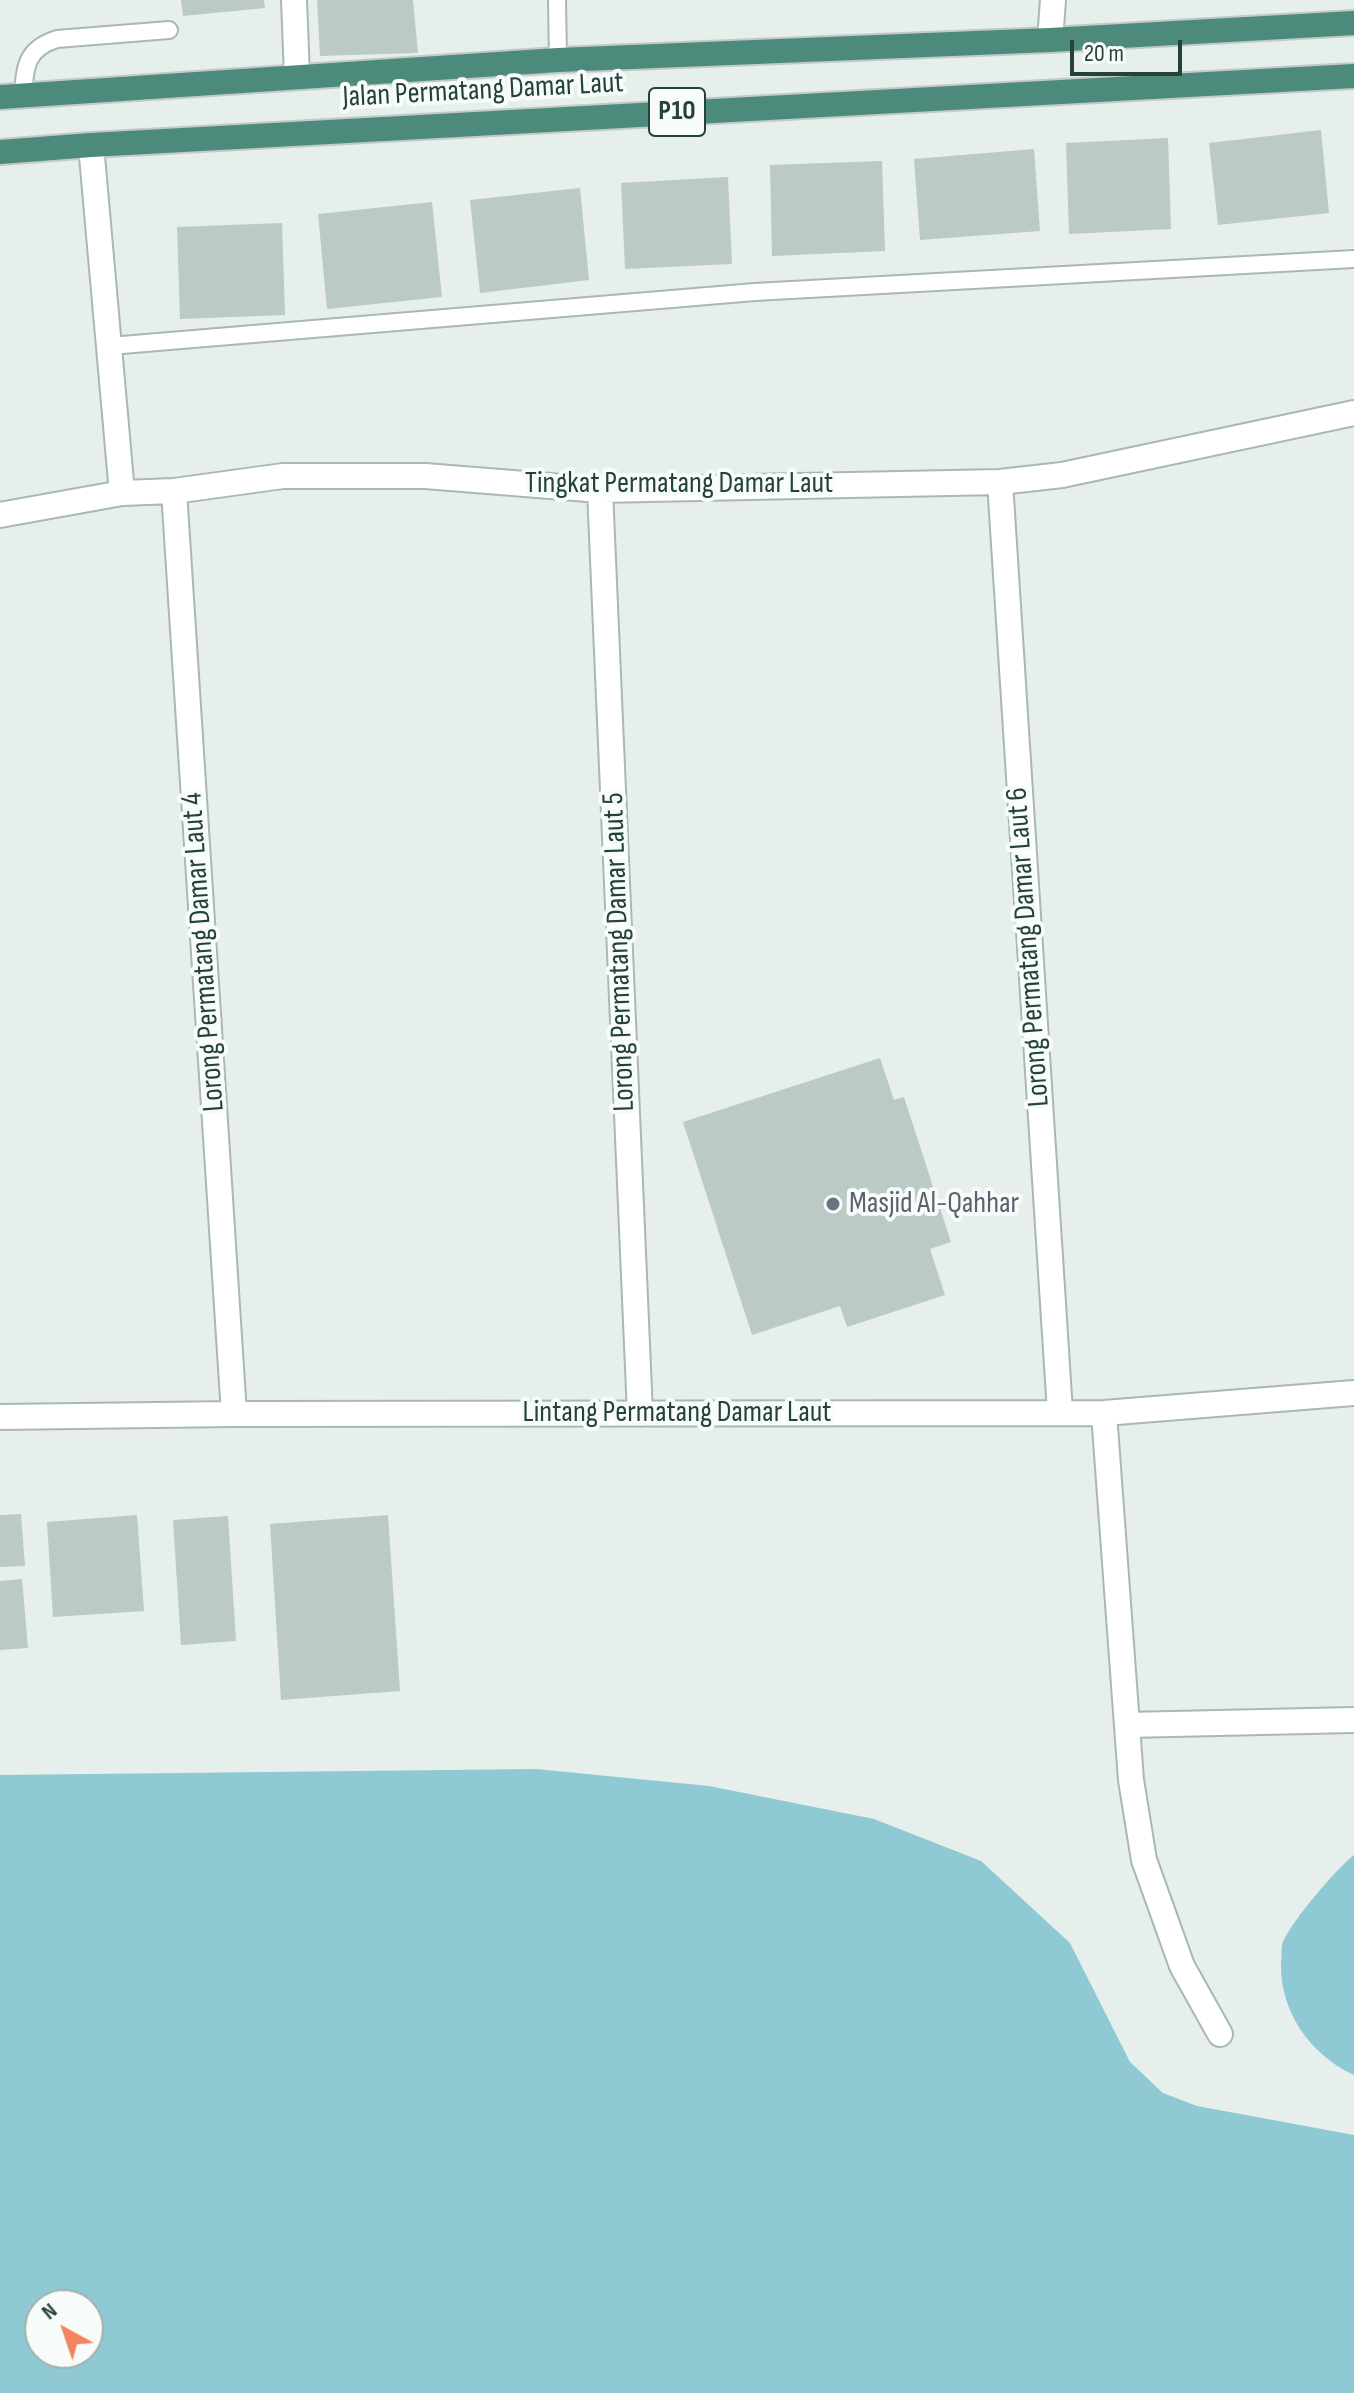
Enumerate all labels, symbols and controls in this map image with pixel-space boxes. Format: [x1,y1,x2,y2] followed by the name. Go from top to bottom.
[1074,24,1186,74] scale bar
[1084,39,1124,68] text: 20 m
[342,66,624,116] street label: Jalan Permatang Damar Laut
[649,88,705,136] road number: P10
[525,466,833,502] street label: Tingkat Permatang Damar Laut
[1000,786,1058,1108] street label: Lorong Permatang Damar Laut 6
[175,791,233,1113] street label: Lorong Permatang Damar Laut 4
[596,792,644,1112] street label: Lorong Permatang Damar Laut 5
[849,1186,1019,1222] place label: Masjid Al-Qahhar
[824,1195,842,1213] marker: Masjid Al-Qahhar
[523,1395,831,1431] street label: Lintang Permatang Damar Laut
[24,2289,104,2369] north arrow
[36,2298,63,2326] text: N

